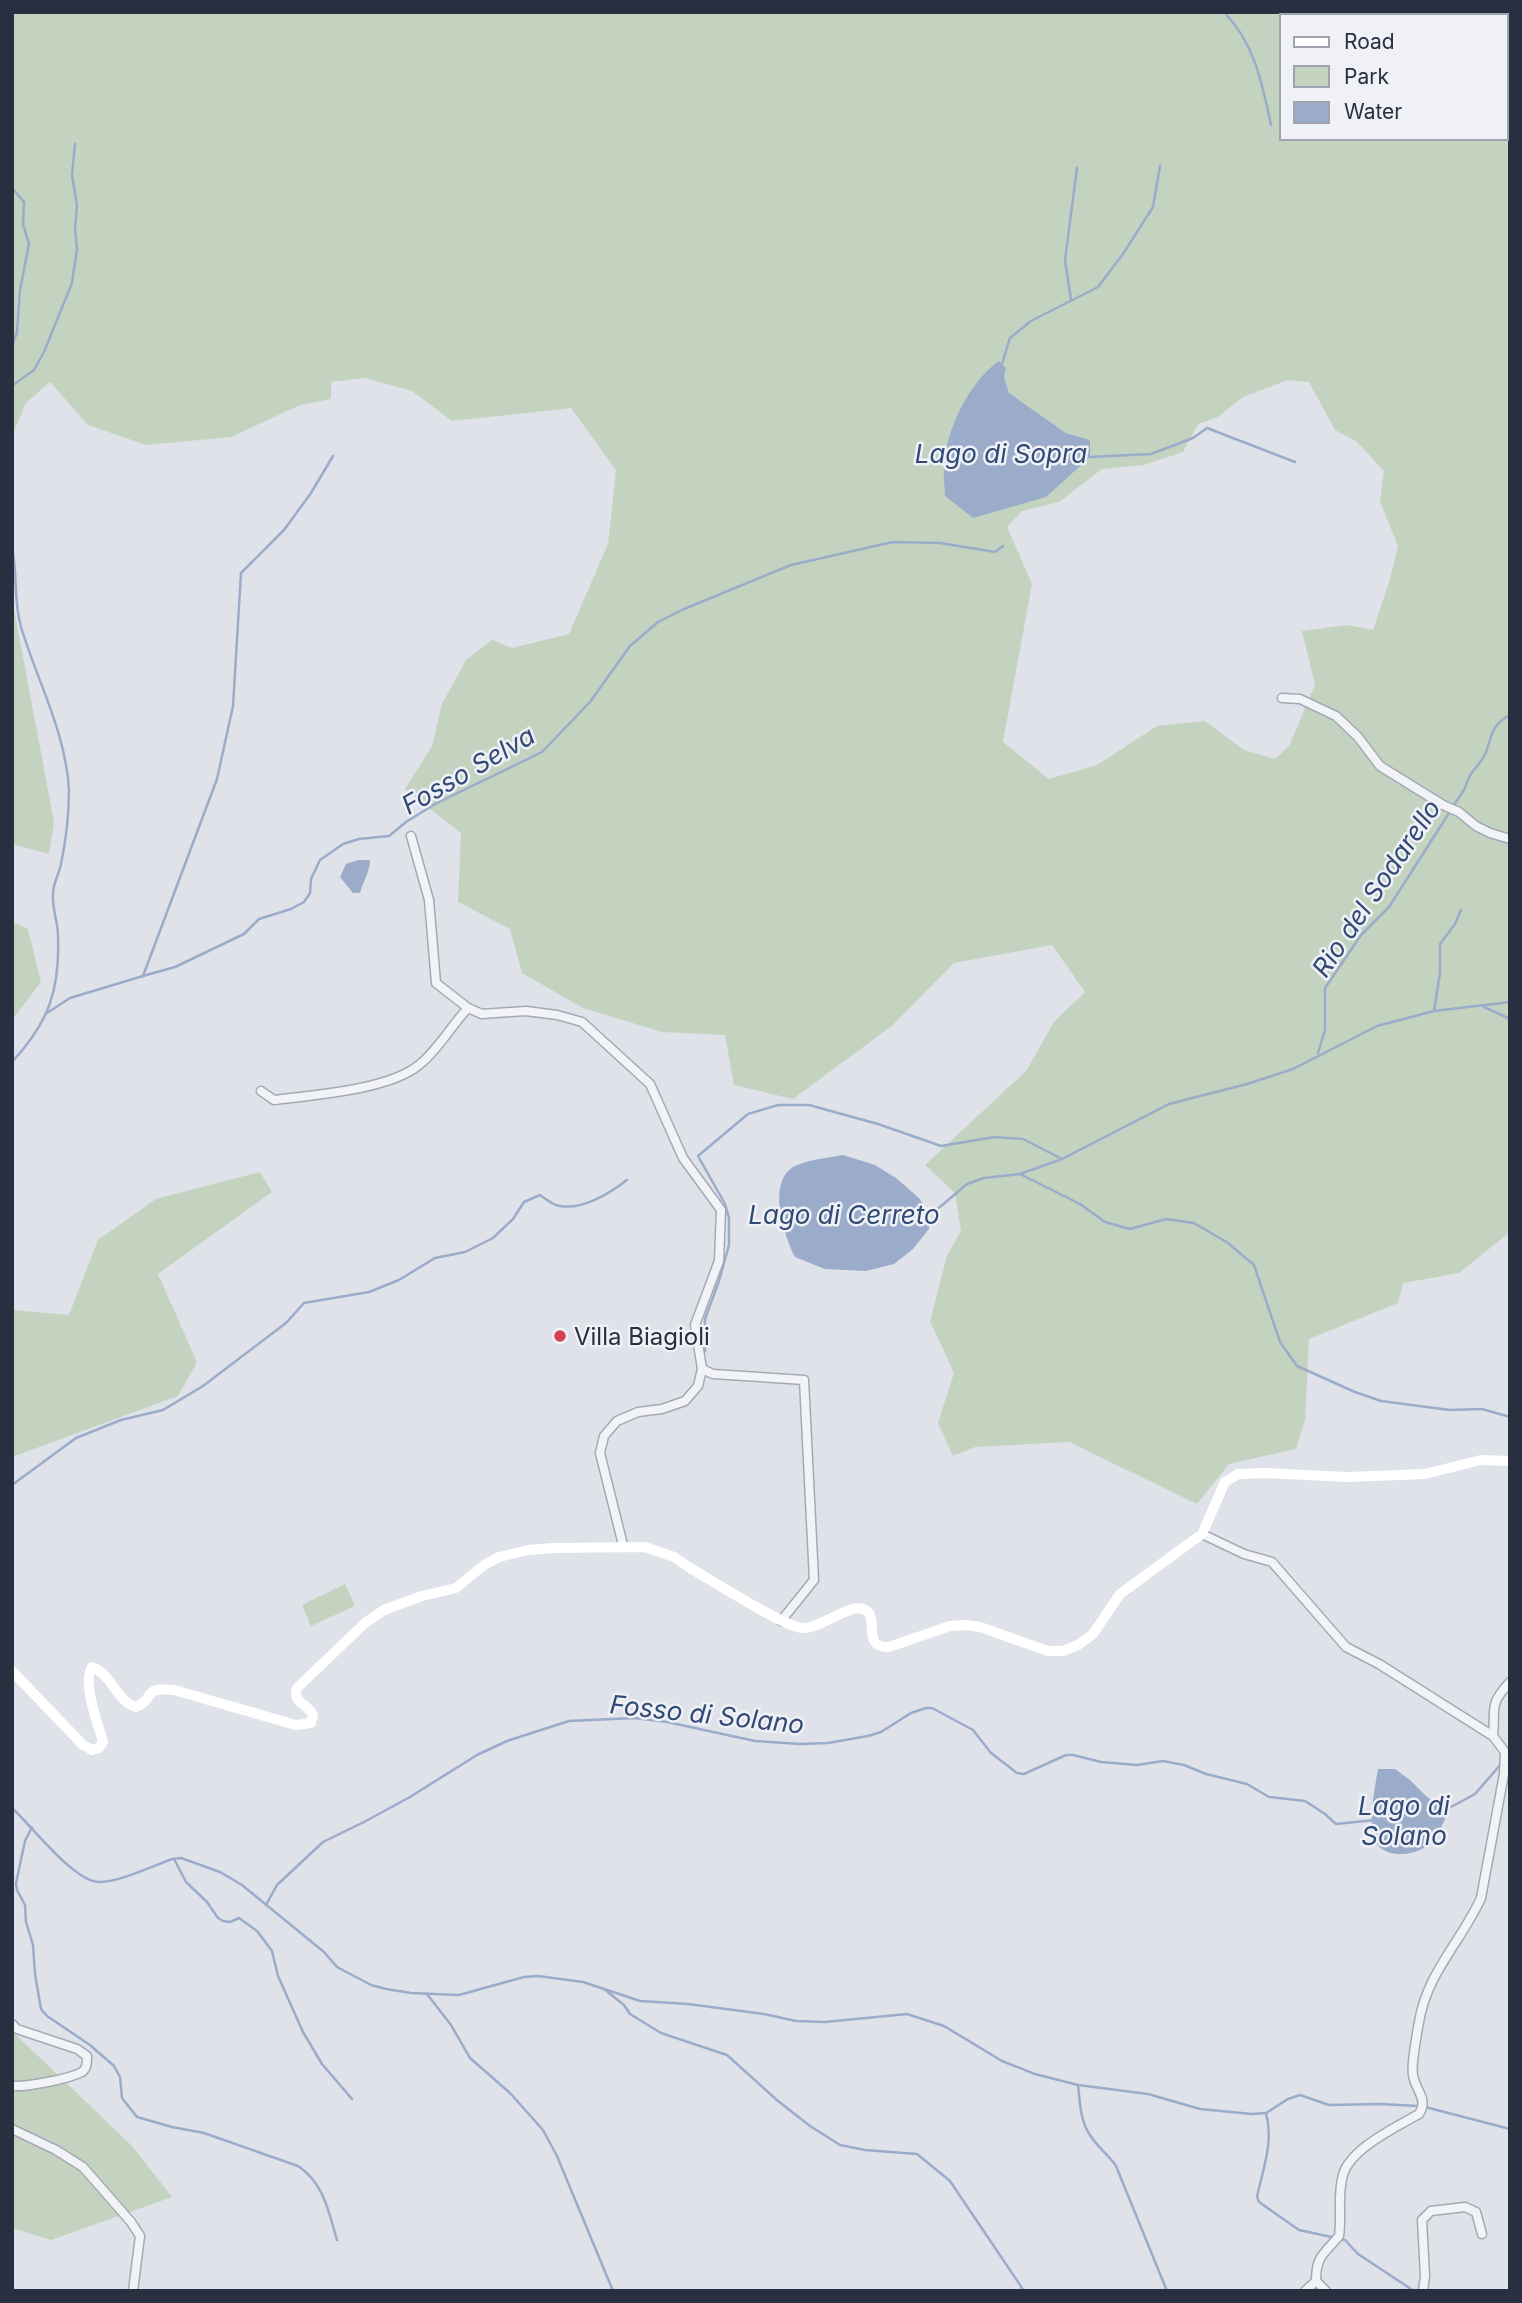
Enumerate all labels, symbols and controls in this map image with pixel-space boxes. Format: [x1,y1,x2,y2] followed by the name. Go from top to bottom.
[1280,14,1508,140] legend
[1344,29,1395,54] text: Road
[1344,64,1389,89] text: Park
[1344,99,1402,124] text: Water
[915,438,1087,469] water label: Lago di Sopra
[396,719,540,821] water label: Fosso Selva
[1305,793,1447,983] water label: Rio del Sodarello
[748,1199,940,1230] water label: Lago di Cerreto
[574,1322,710,1351] place label: Villa Biagioli
[552,1328,568,1344] marker: Villa Biagioli
[608,1688,806,1740] water label: Fosso di Solano
[1358,1790,1451,1851] water label: Lago di Solano

